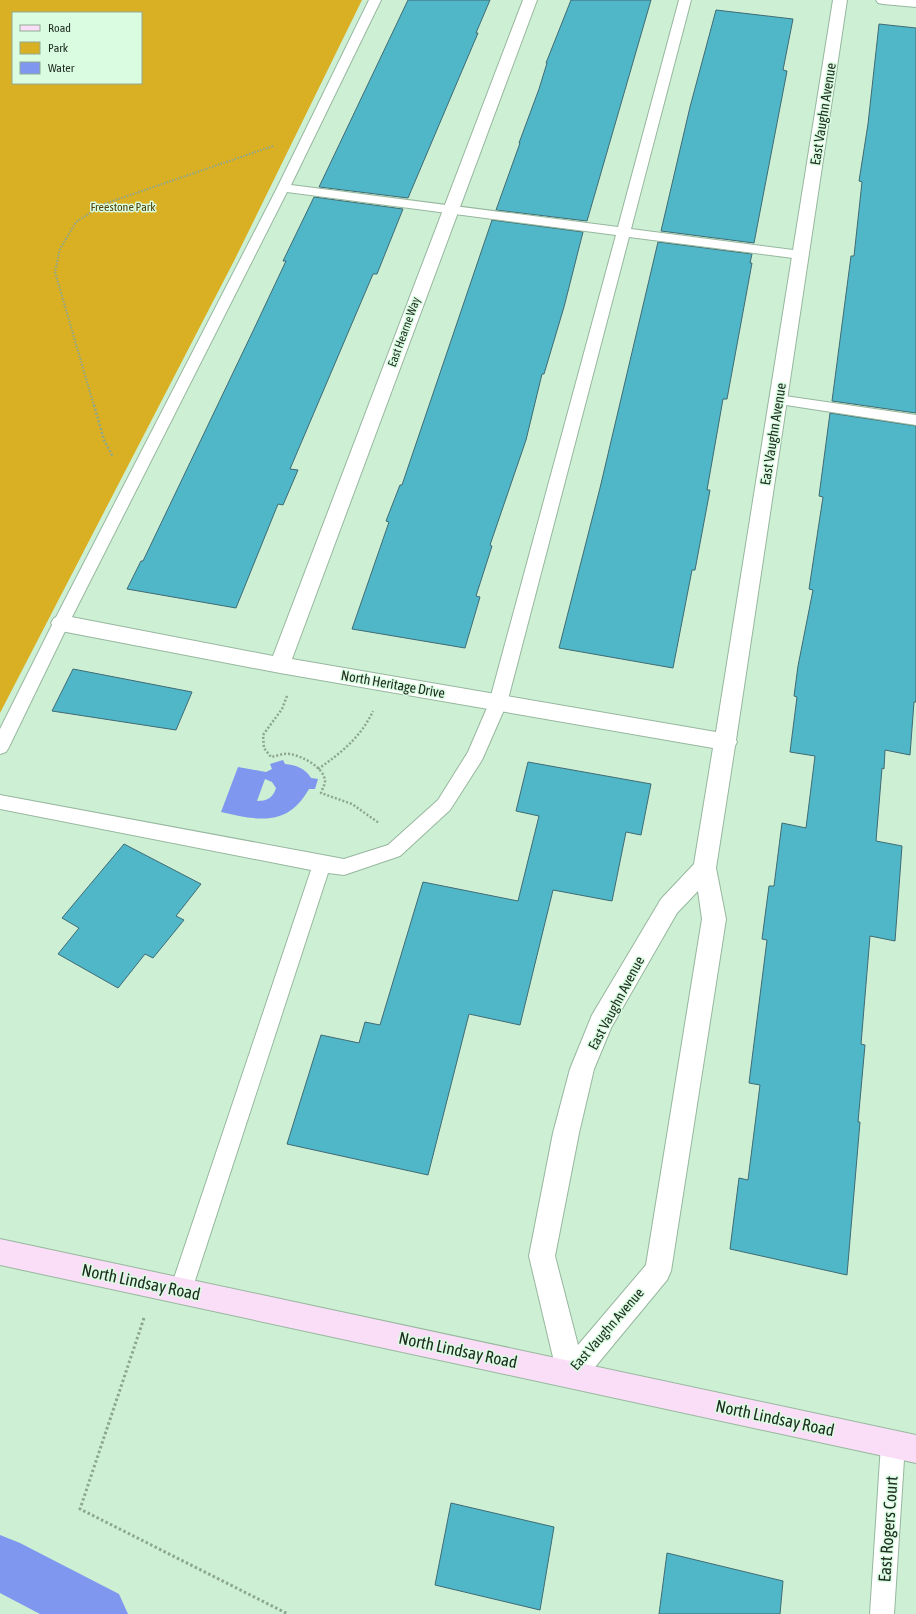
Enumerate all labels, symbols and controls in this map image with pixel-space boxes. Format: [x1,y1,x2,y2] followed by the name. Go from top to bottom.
[12,12,142,84] legend
[48,21,71,35] text: Road
[48,41,69,55] text: Park
[48,61,75,75] text: Water
[807,62,839,166] street label: East Vaughn Avenue
[90,200,156,214] park label: Freestone Park
[385,295,423,369] street label: East Hearne Way
[757,382,789,486] street label: East Vaughn Avenue
[340,667,446,701] street label: North Heritage Drive
[585,954,647,1052] street label: East Vaughn Avenue
[80,1260,202,1304] street label: North Lindsay Road
[567,1285,647,1373] street label: East Vaughn Avenue
[397,1328,519,1372] street label: North Lindsay Road
[714,1396,836,1440] street label: North Lindsay Road
[874,1475,902,1583] street label: East Rogers Court

